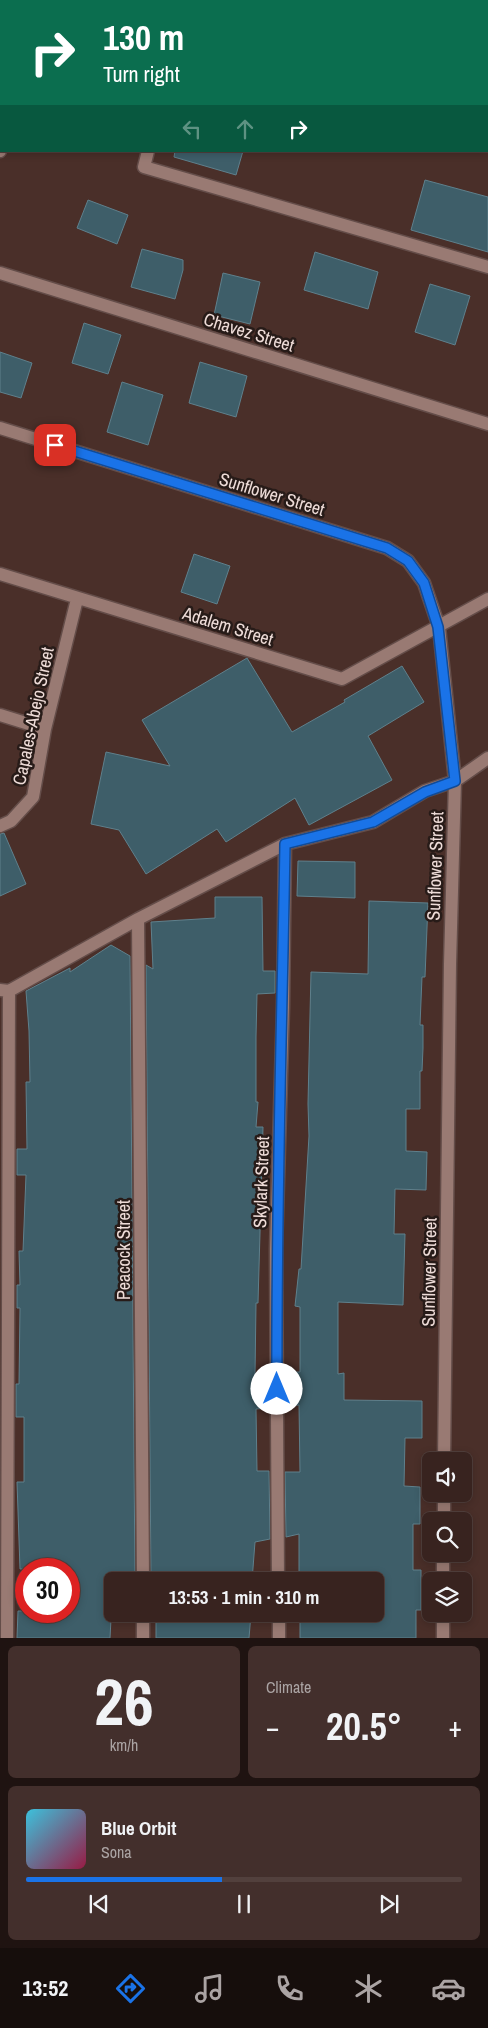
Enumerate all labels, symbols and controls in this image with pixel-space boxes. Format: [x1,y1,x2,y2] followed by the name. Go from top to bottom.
[103,14,184,61] text: 130 m
[20,20,85,85] icon: right
[103,59,180,89] text: Turn right
[178,115,206,143] icon: left
[231,115,259,143] icon: ahead
[284,115,312,143] icon: right
[201,306,297,358] street label: Chavez Street
[34,424,76,466] pin
[41,431,69,459] icon: arrive
[216,466,328,522] street label: Sunflower Street
[179,600,276,652] street label: Adalem Street
[6,645,60,787] street label: Capales-Abejo Street
[421,811,449,921] street label: Sunflower Street
[247,1136,275,1228] street label: Skylark Street
[111,1200,136,1300] street label: Peacock Street
[416,1217,442,1327] street label: Sunflower Street
[250,1362,302,1414] position arrow
[422,1452,472,1622] map controls
[422,1452,472,1502] button: sound
[422,1512,472,1562] button: search
[15,1558,80,1623] speed limit sign: 30
[422,1572,472,1622] button: layers
[169,1584,319,1610] text: 13:53 · 1 min · 310 m
[94,1658,154,1745] text: 26
[266,1676,311,1698] text: Climate
[326,1701,402,1752] text: 20.5°
[266,1708,279,1746] text: −
[449,1708,462,1746] text: +
[110,1734,138,1756] text: km/h
[101,1815,176,1841] text: Blue Orbit
[101,1841,132,1863] text: Sona
[85,1890,113,1918] icon: previous
[230,1890,258,1918] icon: pause
[375,1890,403,1918] icon: next
[113,1971,148,2006] icon: directions
[192,1971,227,2006] icon: music
[272,1971,307,2006] icon: phone
[351,1971,386,2006] icon: climate
[431,1971,466,2006] icon: car
[22,1973,68,2003] text: 13:52

